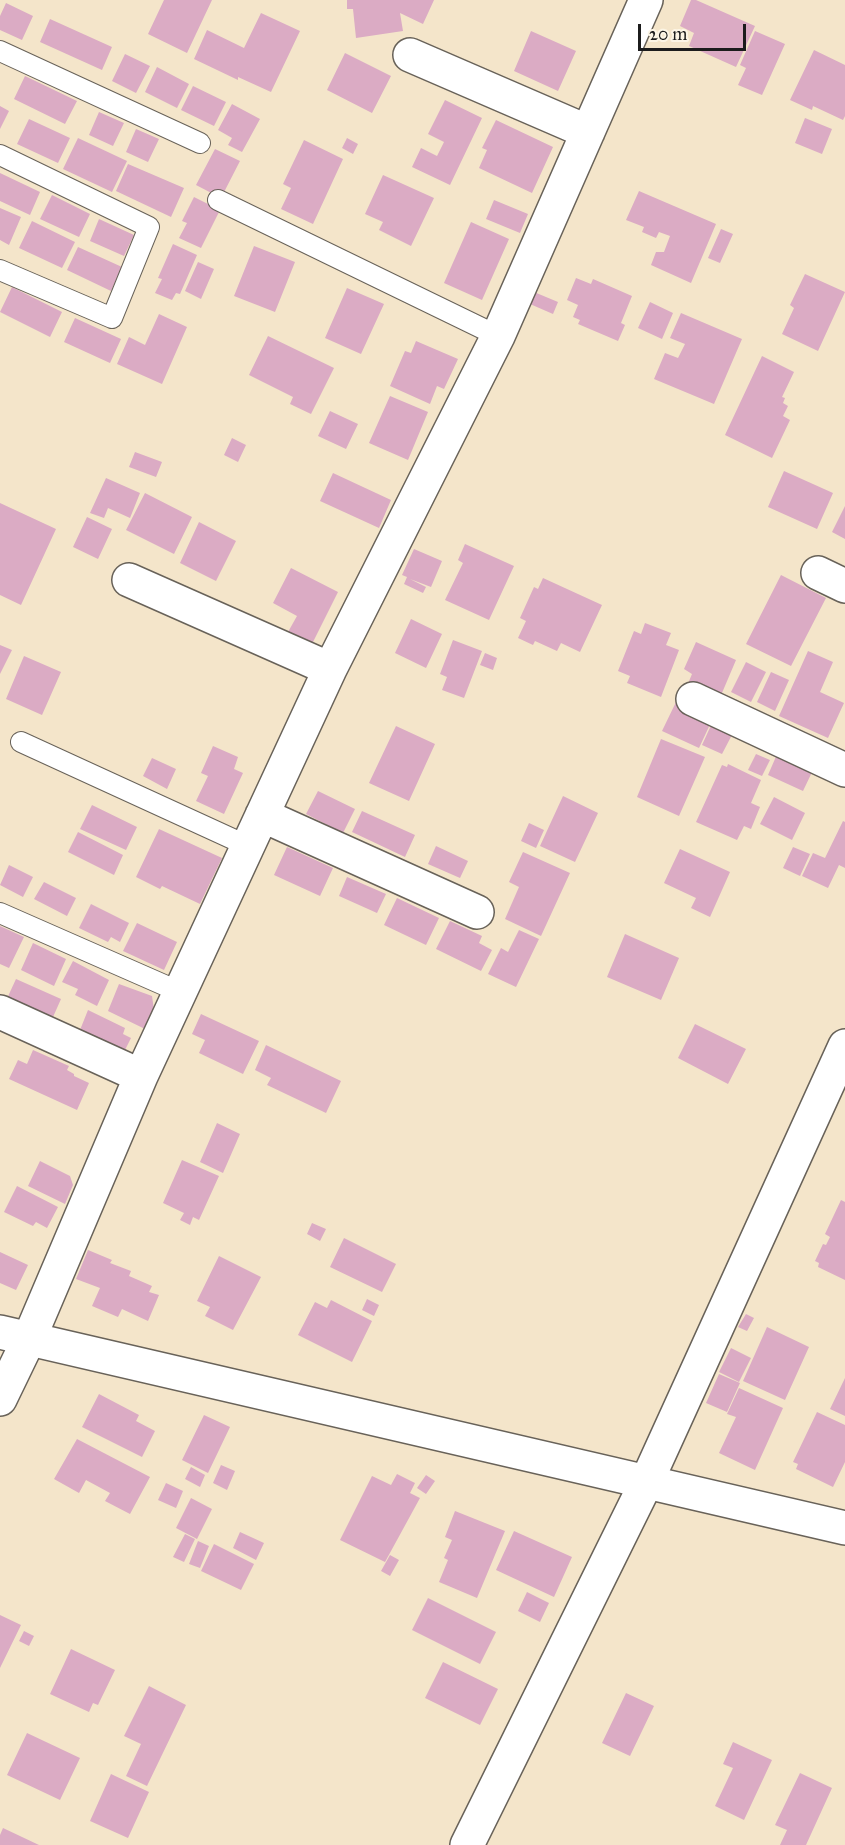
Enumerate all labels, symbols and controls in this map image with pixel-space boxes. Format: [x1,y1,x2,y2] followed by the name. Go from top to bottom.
[641,12,749,50] scale bar
[649,23,687,45] text: 20 m

